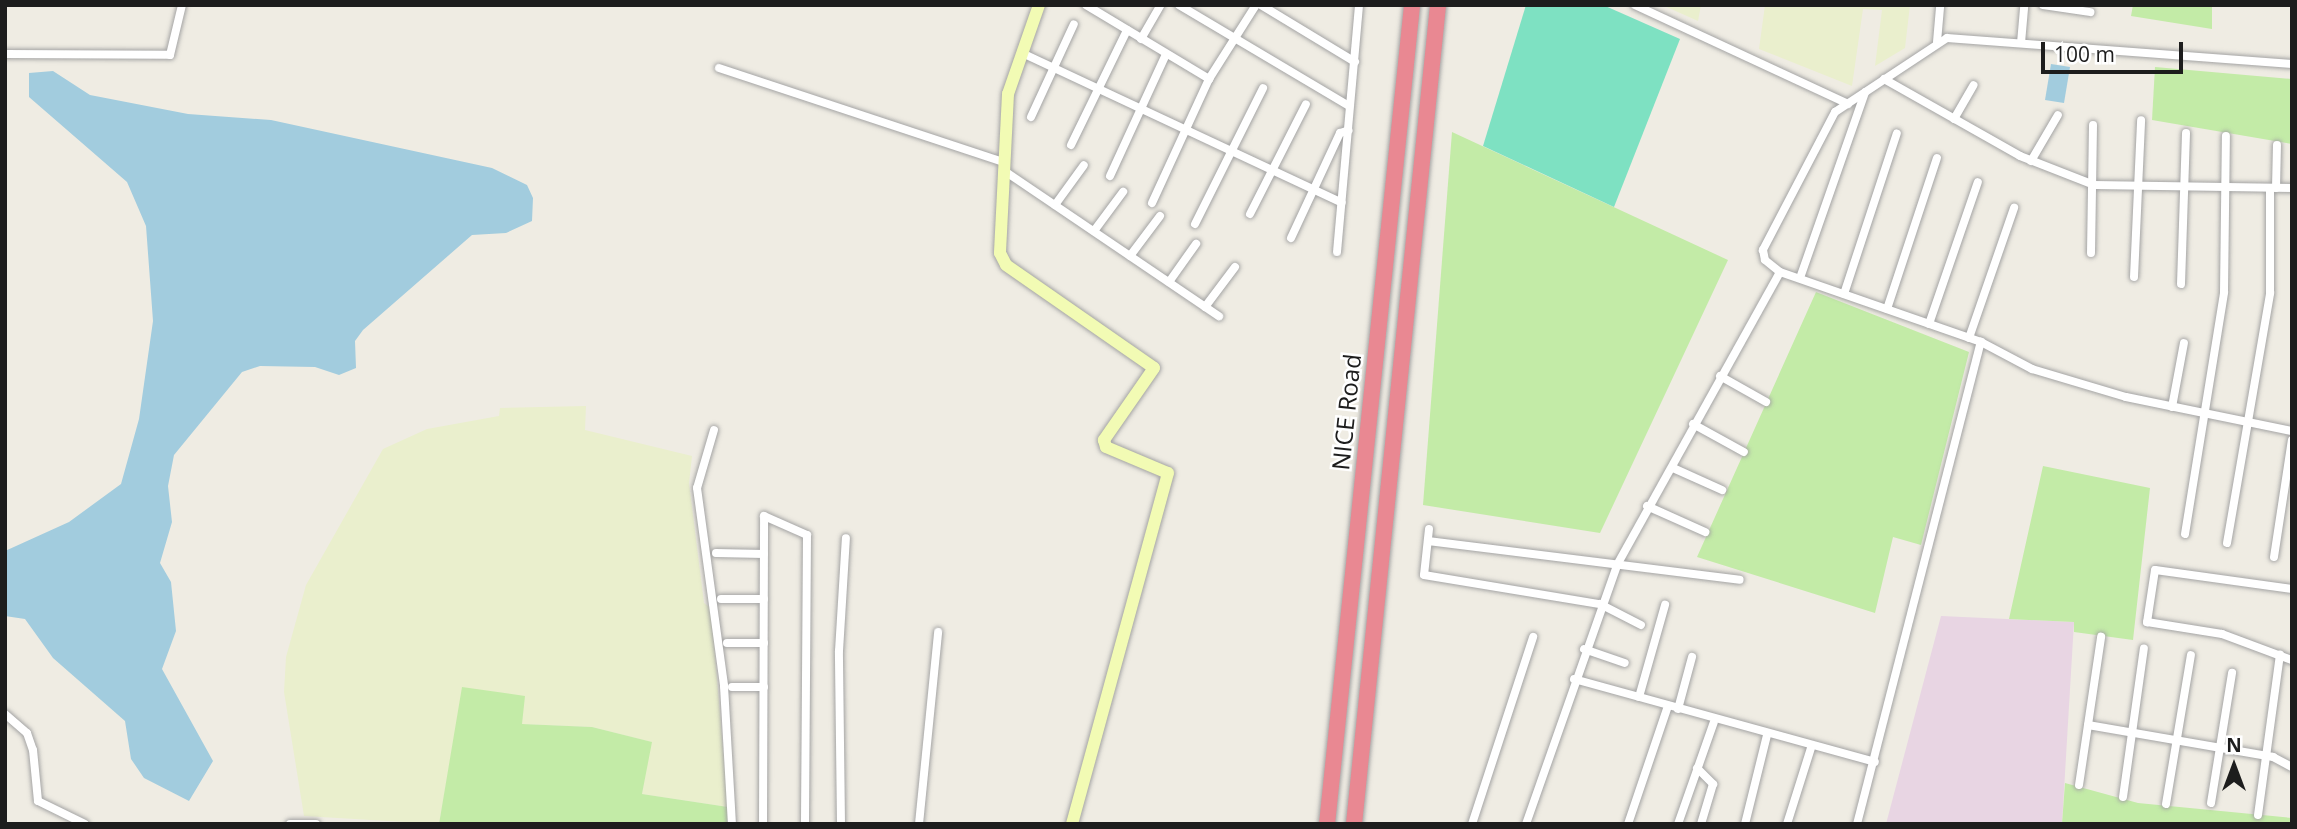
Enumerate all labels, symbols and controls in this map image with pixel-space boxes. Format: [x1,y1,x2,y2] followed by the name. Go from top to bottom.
[2045,28,2187,72] scale bar
[2054,40,2115,68] text: 100 m
[1326,352,1366,472] street label: NICE Road
[2199,731,2269,801] north arrow
[2226,732,2242,758] text: N

